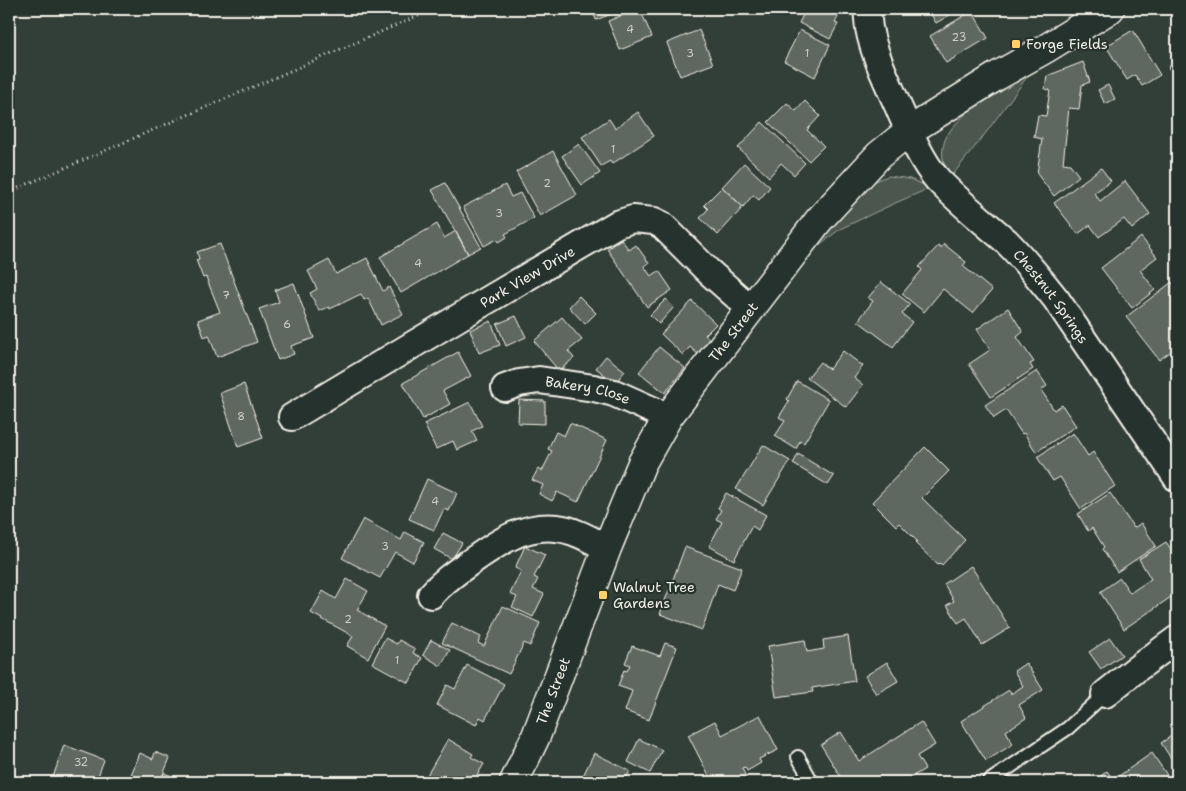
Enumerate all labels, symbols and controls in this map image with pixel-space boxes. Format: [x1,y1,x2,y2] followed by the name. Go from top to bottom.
[626,22,634,37] house number: 4
[952,30,966,45] house number: 23
[1026,35,1108,53] place label: Forge Fields
[1010,38,1022,50] marker: Forge Fields
[686,46,694,61] house number: 3
[805,46,809,61] house number: 1
[611,142,615,157] house number: 1
[543,176,551,191] house number: 2
[495,206,503,221] house number: 3
[477,242,578,312] street label: Park View Drive
[1010,246,1093,347] street label: Chestnut Springs
[414,256,422,271] house number: 4
[222,288,230,303] house number: 7
[705,298,762,365] street label: The Street
[283,317,291,332] house number: 6
[544,372,633,408] street label: Bakery Close
[237,409,245,424] house number: 8
[431,494,439,509] house number: 4
[381,539,389,554] house number: 3
[613,578,695,612] place label: Walnut Tree Gardens
[597,589,609,601] marker: Walnut Tree Gardens
[344,612,352,627] house number: 2
[395,653,399,668] house number: 1
[532,655,574,727] street label: The Street
[74,755,88,770] house number: 32

